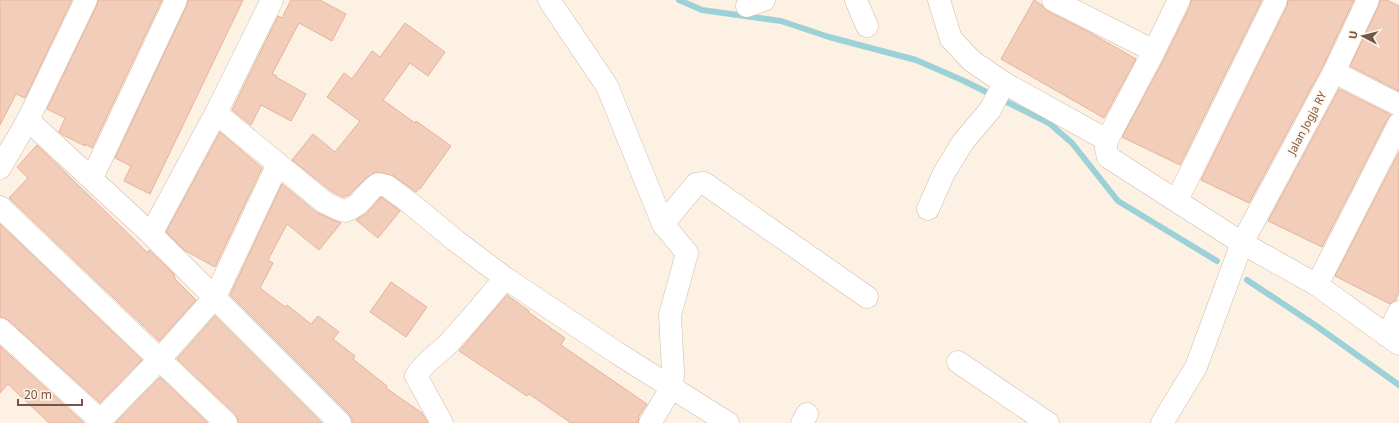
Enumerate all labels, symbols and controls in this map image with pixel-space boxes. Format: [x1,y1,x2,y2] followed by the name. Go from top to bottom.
[1343,16,1383,56] north arrow
[1345,30,1361,40] text: U
[1283,88,1330,158] street label: Jalan Jogja RY
[18,381,82,407] scale bar
[24,386,52,403] text: 20 m

